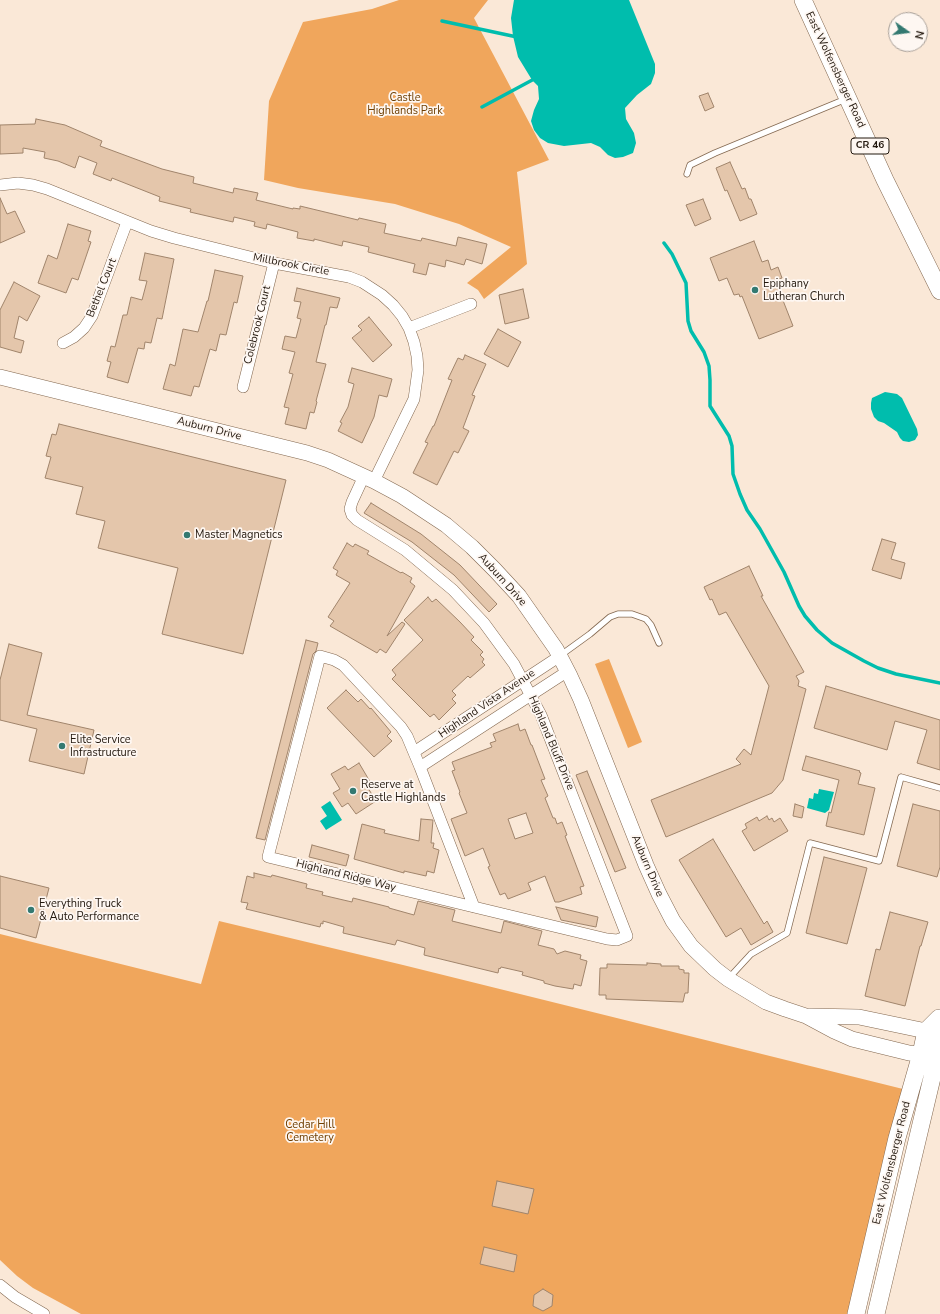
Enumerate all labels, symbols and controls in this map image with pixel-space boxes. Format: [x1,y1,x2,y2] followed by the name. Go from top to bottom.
[802,10,868,130] street label: East Wolfensberger Road
[888,12,928,52] north arrow
[911,29,927,41] text: N
[367,91,443,117] park label: Castle Highlands Park
[851,138,889,154] road number: CR 46
[252,251,330,279] street label: Millbrook Circle
[84,256,120,320] street label: Bethel Court
[763,277,845,303] place label: Epiphany Lutheran Church
[242,284,274,366] street label: Colebrook Court
[750,285,760,295] marker: Epiphany Lutheran Church
[175,415,243,443] street label: Auburn Drive
[195,528,282,542] place label: Master Magnetics
[182,530,192,540] marker: Master Magnetics
[475,551,529,609] street label: Auburn Drive
[436,667,538,741] street label: Highland Vista Avenue
[525,694,577,792] street label: Highland Bluff Drive
[70,733,136,759] place label: Elite Service Infrastructure
[57,741,67,751] marker: Elite Service Infrastructure
[361,778,446,804] place label: Reserve at Castle Highlands
[348,786,358,796] marker: Reserve at Castle Highlands
[628,833,666,899] street label: Auburn Drive
[295,857,397,895] street label: Highland Ridge Way
[39,897,139,923] place label: Everything Truck & Auto Performance
[26,905,36,915] marker: Everything Truck & Auto Performance
[870,1100,914,1226] street label: East Wolfensberger Road
[285,1118,335,1144] park label: Cedar Hill Cemetery

